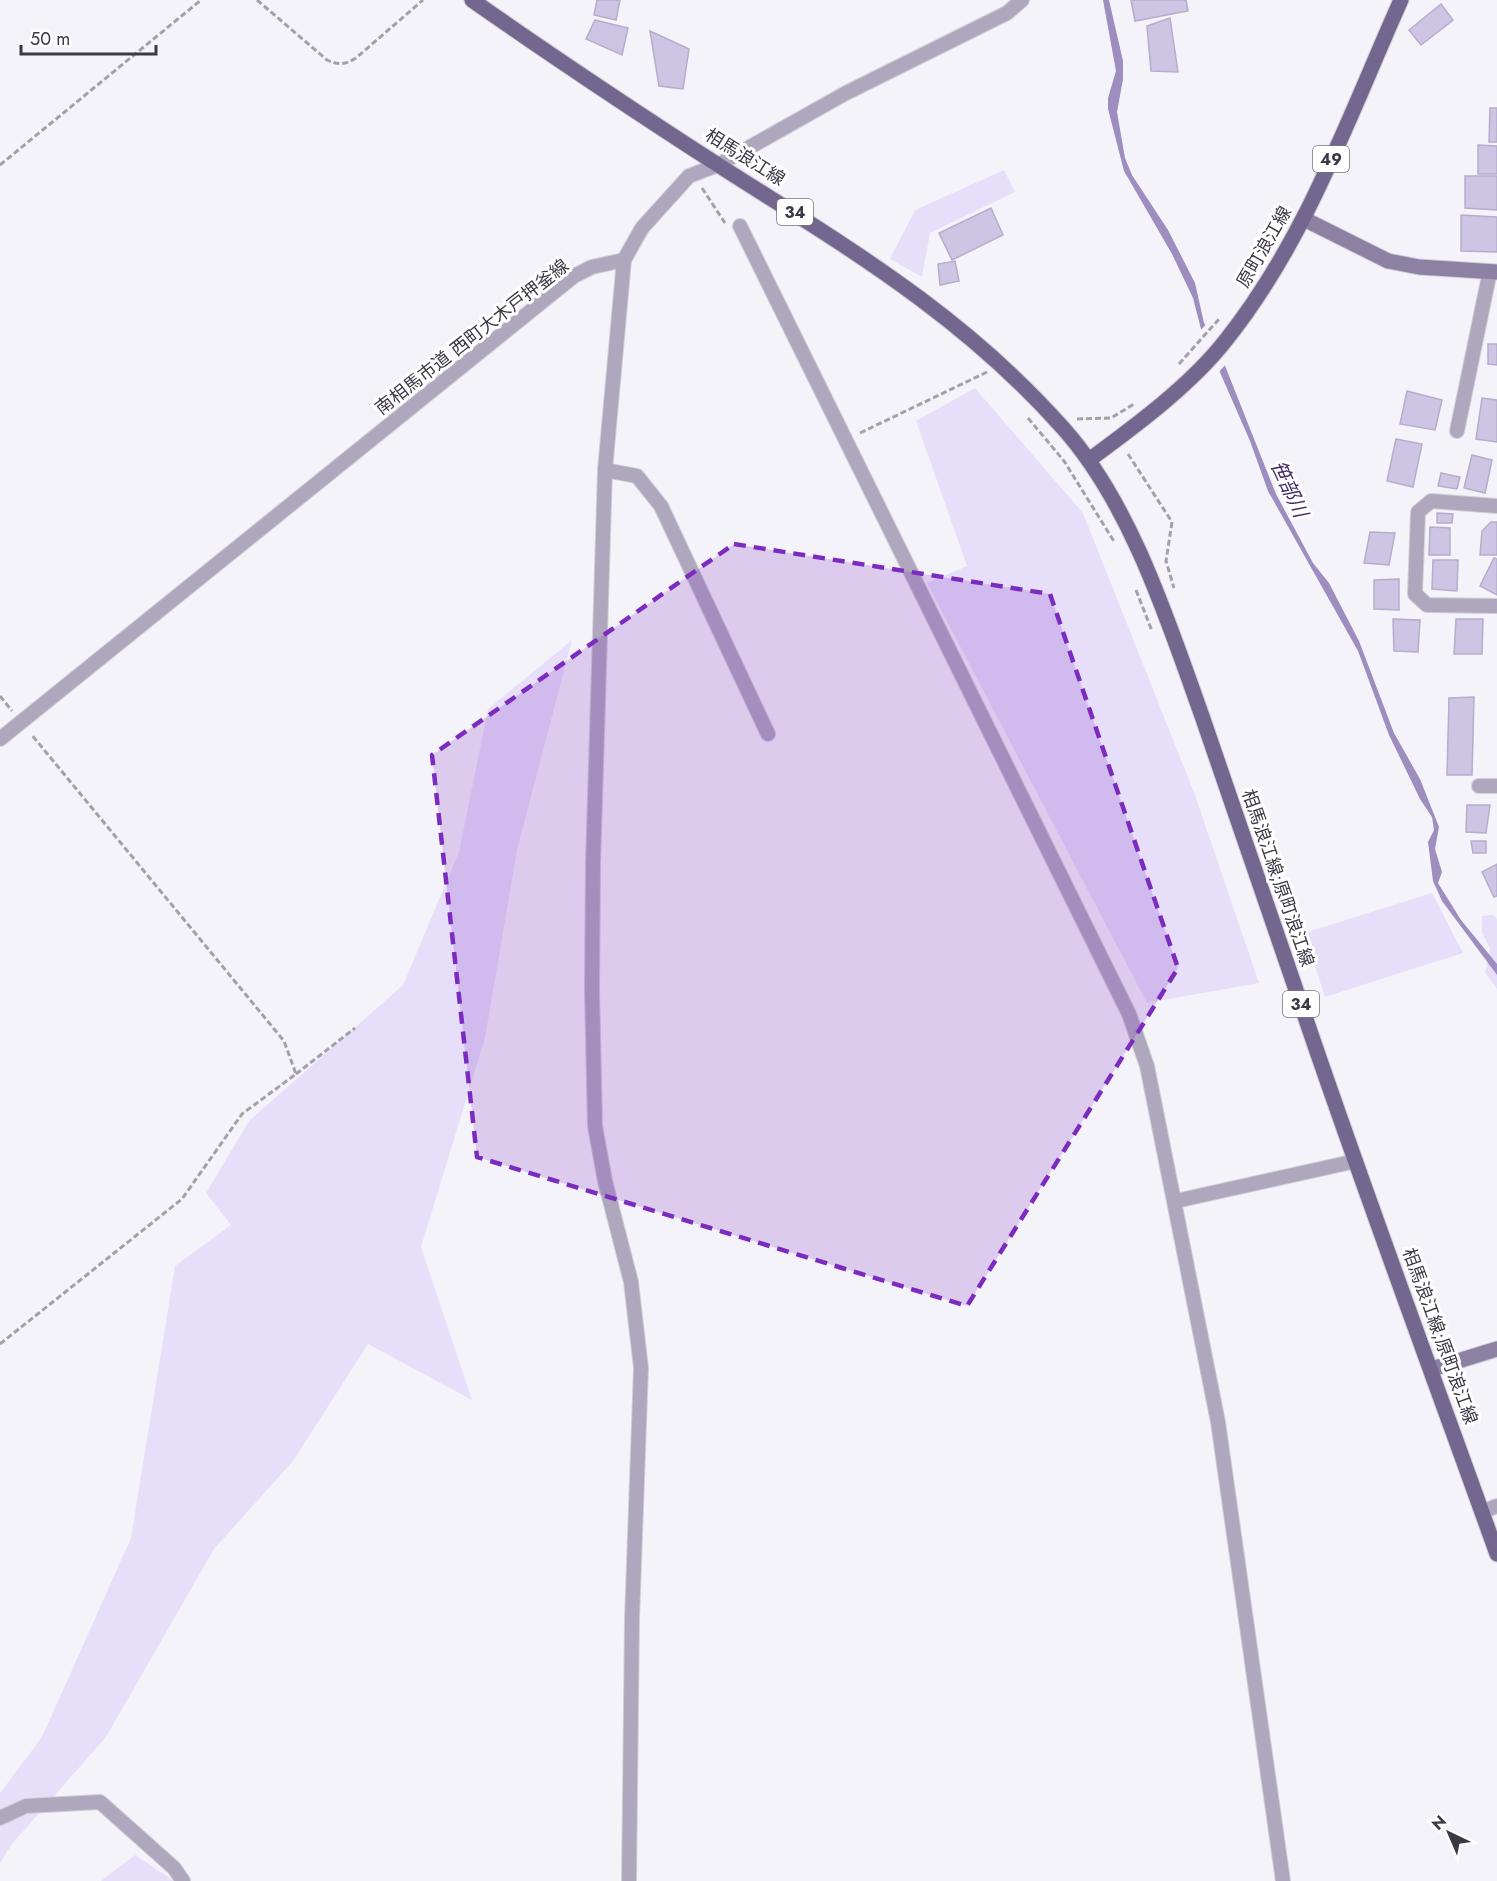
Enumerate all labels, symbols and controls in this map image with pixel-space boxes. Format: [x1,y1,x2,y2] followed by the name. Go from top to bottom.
[21,18,156,56] scale bar
[30,26,70,52] text: 50 m
[700,122,790,192] street label: 相馬浪江線
[1313,146,1349,172] road number: 49
[777,199,813,225] road number: 34
[1230,202,1298,292] street label: 原町浪江線
[370,253,574,421] street label: 南相馬市道 西町大木戸押釜線
[1263,456,1316,524] water label: 笹部川
[1235,786,1321,970] street label: 相馬浪江線;原町浪江線
[1283,991,1319,1017] road number: 34
[1396,1244,1484,1428] street label: 相馬浪江線;原町浪江線
[1419,1803,1479,1863] north arrow
[1426,1810,1451,1835] text: N

